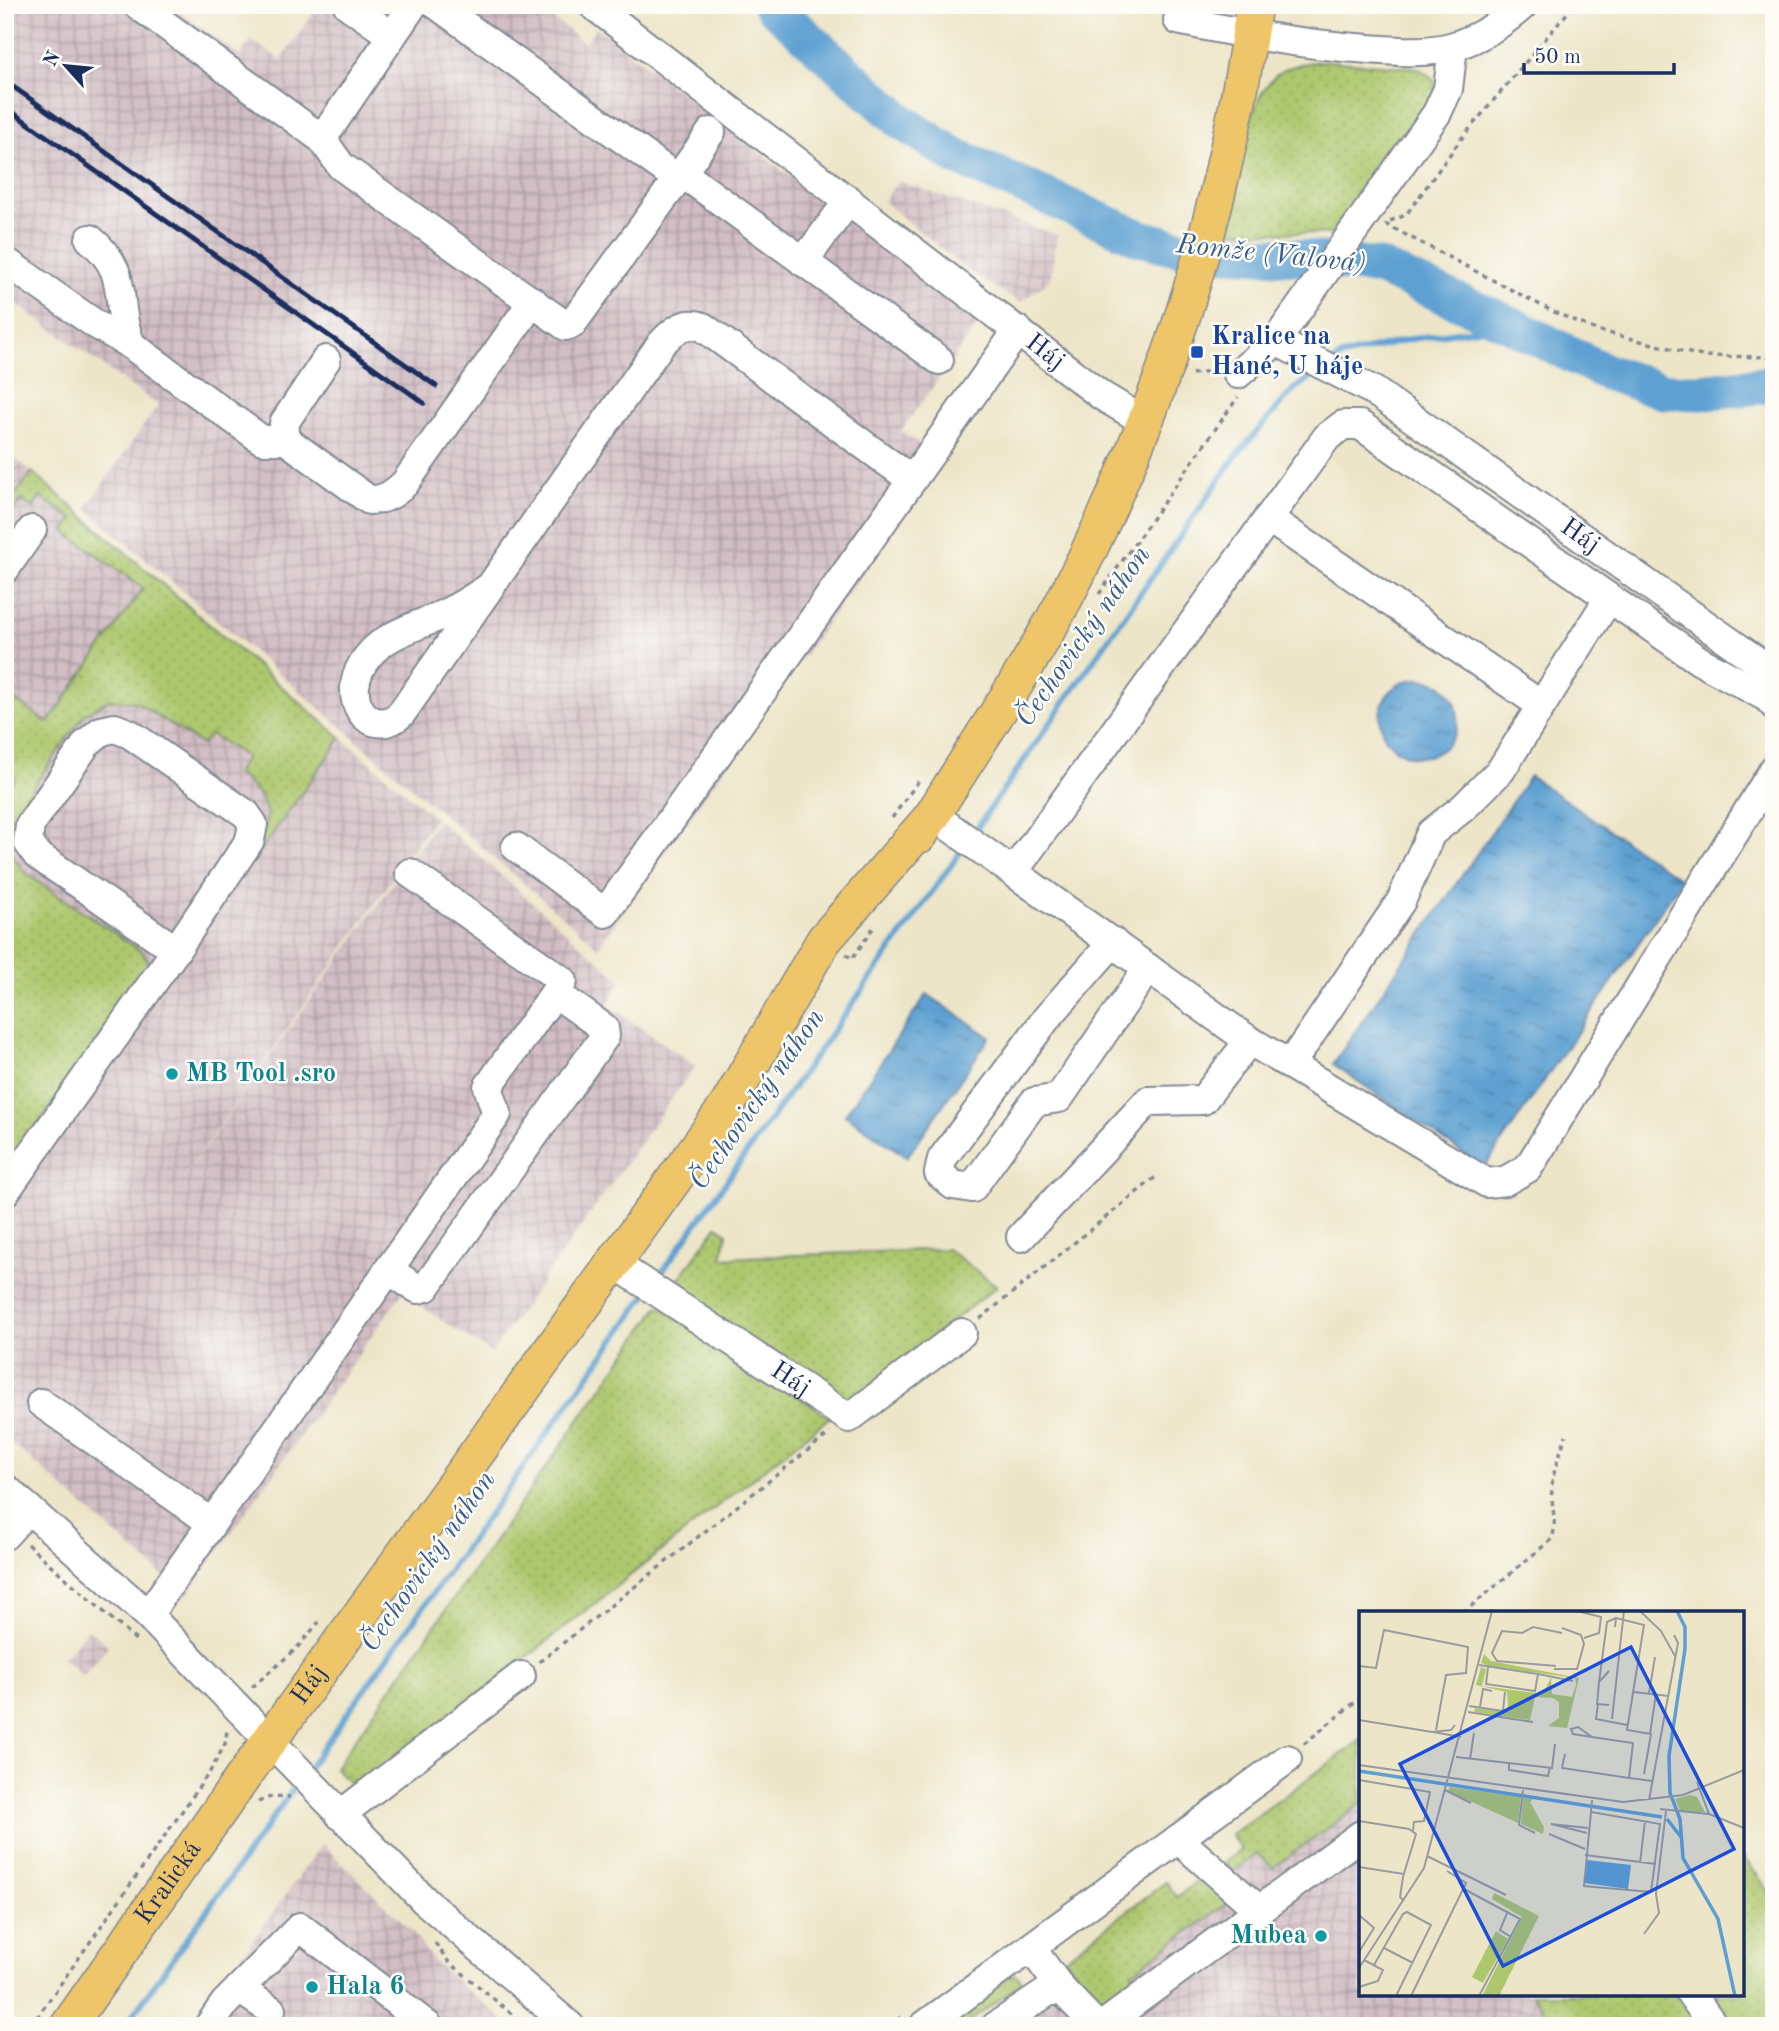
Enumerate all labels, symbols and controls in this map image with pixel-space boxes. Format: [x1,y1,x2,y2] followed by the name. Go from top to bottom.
[32,32,102,102] north arrow
[1524,32,1674,76] scale bar
[1534,47,1581,68] text: 50 m
[41,48,65,70] text: N
[1174,231,1367,279] water label: Romže (Valová)
[1211,324,1363,380] place label: Kralice na Hané, U háje
[1021,329,1069,375] street label: Háj
[1189,344,1205,360] marker: Kralice na Hané, U háje
[1555,514,1604,559] street label: Háj
[1006,538,1157,733] water label: Čechovický náhon
[680,1001,831,1196] water label: Čechovický náhon
[186,1061,336,1087] place label: MB Tool .sro
[164,1066,180,1082] marker: MB Tool .sro
[766,1357,815,1402] street label: Háj
[351,1463,502,1658] water label: Čechovický náhon
[1359,1611,1744,1996] inset map
[287,1660,332,1709] street label: Háj
[131,1836,207,1929] street label: Kralická
[1230,1923,1307,1949] place label: Mubea
[1313,1928,1329,1944] marker: Mubea
[326,1974,404,2000] place label: Hala 6
[304,1979,320,1995] marker: Hala 6

